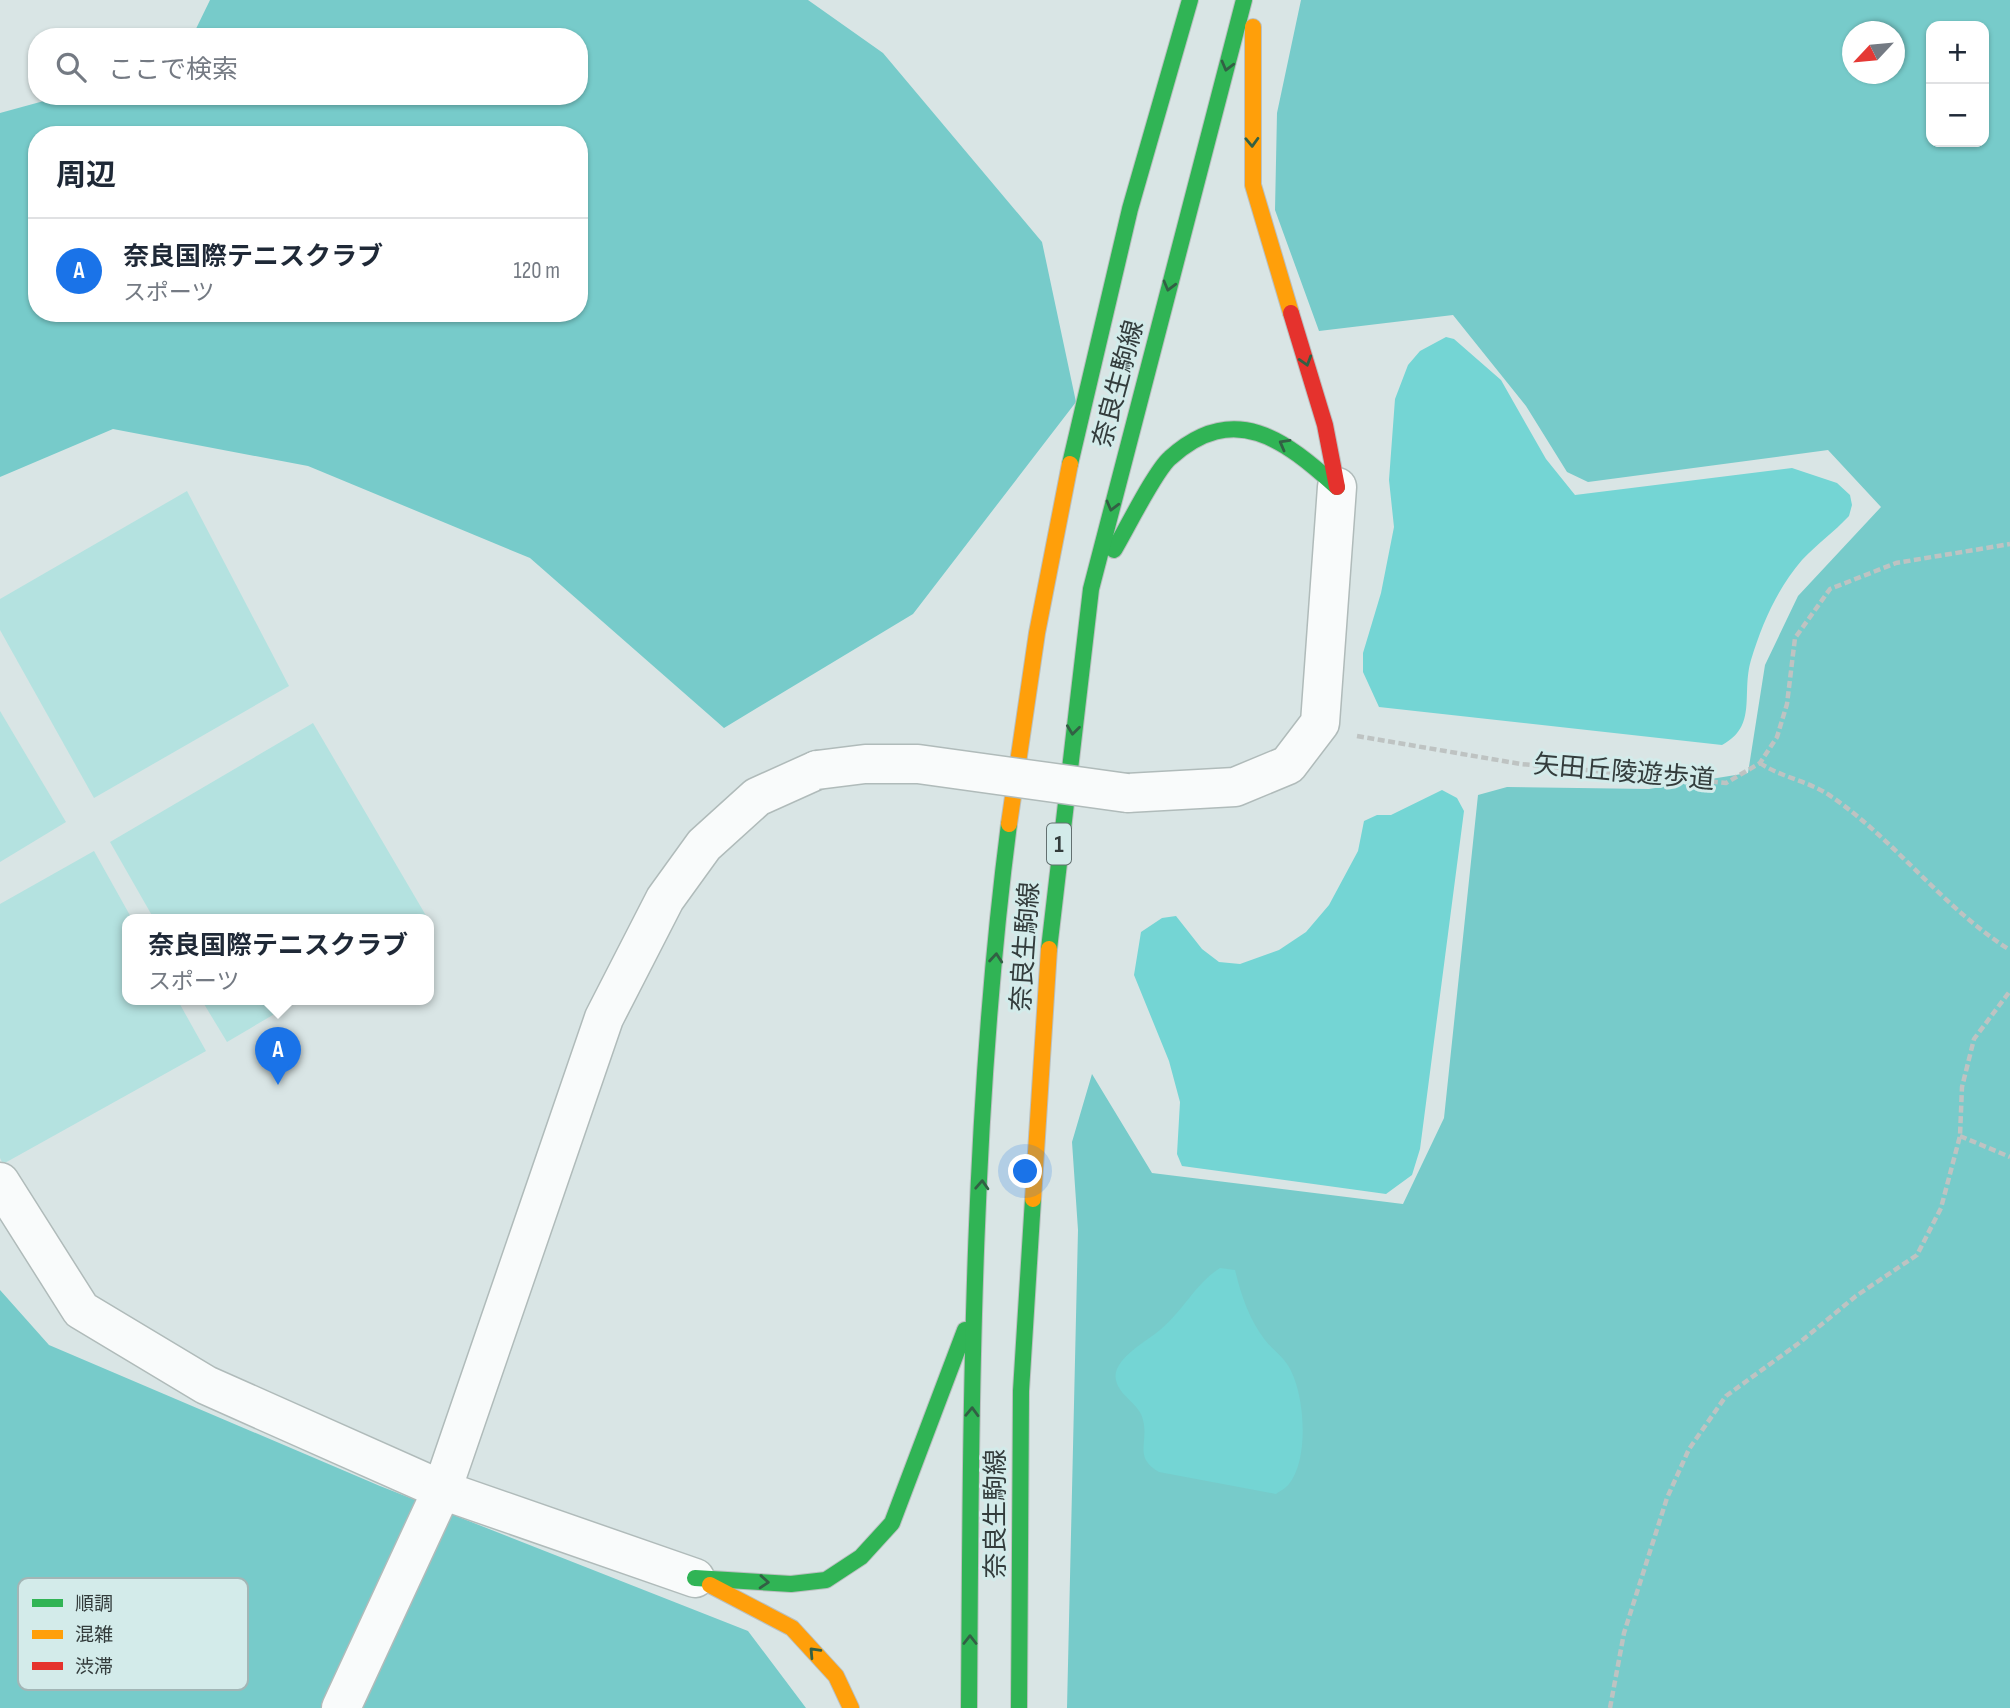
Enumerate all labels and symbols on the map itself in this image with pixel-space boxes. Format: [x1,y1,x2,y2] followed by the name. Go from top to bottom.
[1842,21,1905,84] north arrow
[1221,60,1235,72] one-way arrow
[1244,136,1259,147] one-way arrow
[1163,280,1178,292] one-way arrow
[1087,317,1151,451] street label: 奈良生駒線
[1297,355,1312,367] one-way arrow
[1279,439,1292,452] one-way arrow
[1106,500,1120,512] one-way arrow
[1066,724,1081,736] one-way arrow
[1532,750,1716,796] street label: 矢田丘陵遊歩道
[1047,824,1071,864] road number: 1
[1006,881,1046,1013] street label: 奈良生駒線
[988,952,1003,963] one-way arrow
[255,1027,301,1085] pin: A
[1008,1154,1042,1188] your location
[974,1179,989,1190] one-way arrow
[965,1407,980,1418] one-way arrow
[981,1449,1012,1579] street label: 奈良生駒線
[758,1574,769,1589] one-way arrow
[18,1578,248,1690] legend
[75,1593,113,1616] text: 順調
[75,1624,113,1647] text: 混雑
[962,1634,978,1645] one-way arrow
[810,1647,822,1660] one-way arrow
[75,1656,113,1679] text: 渋滞

